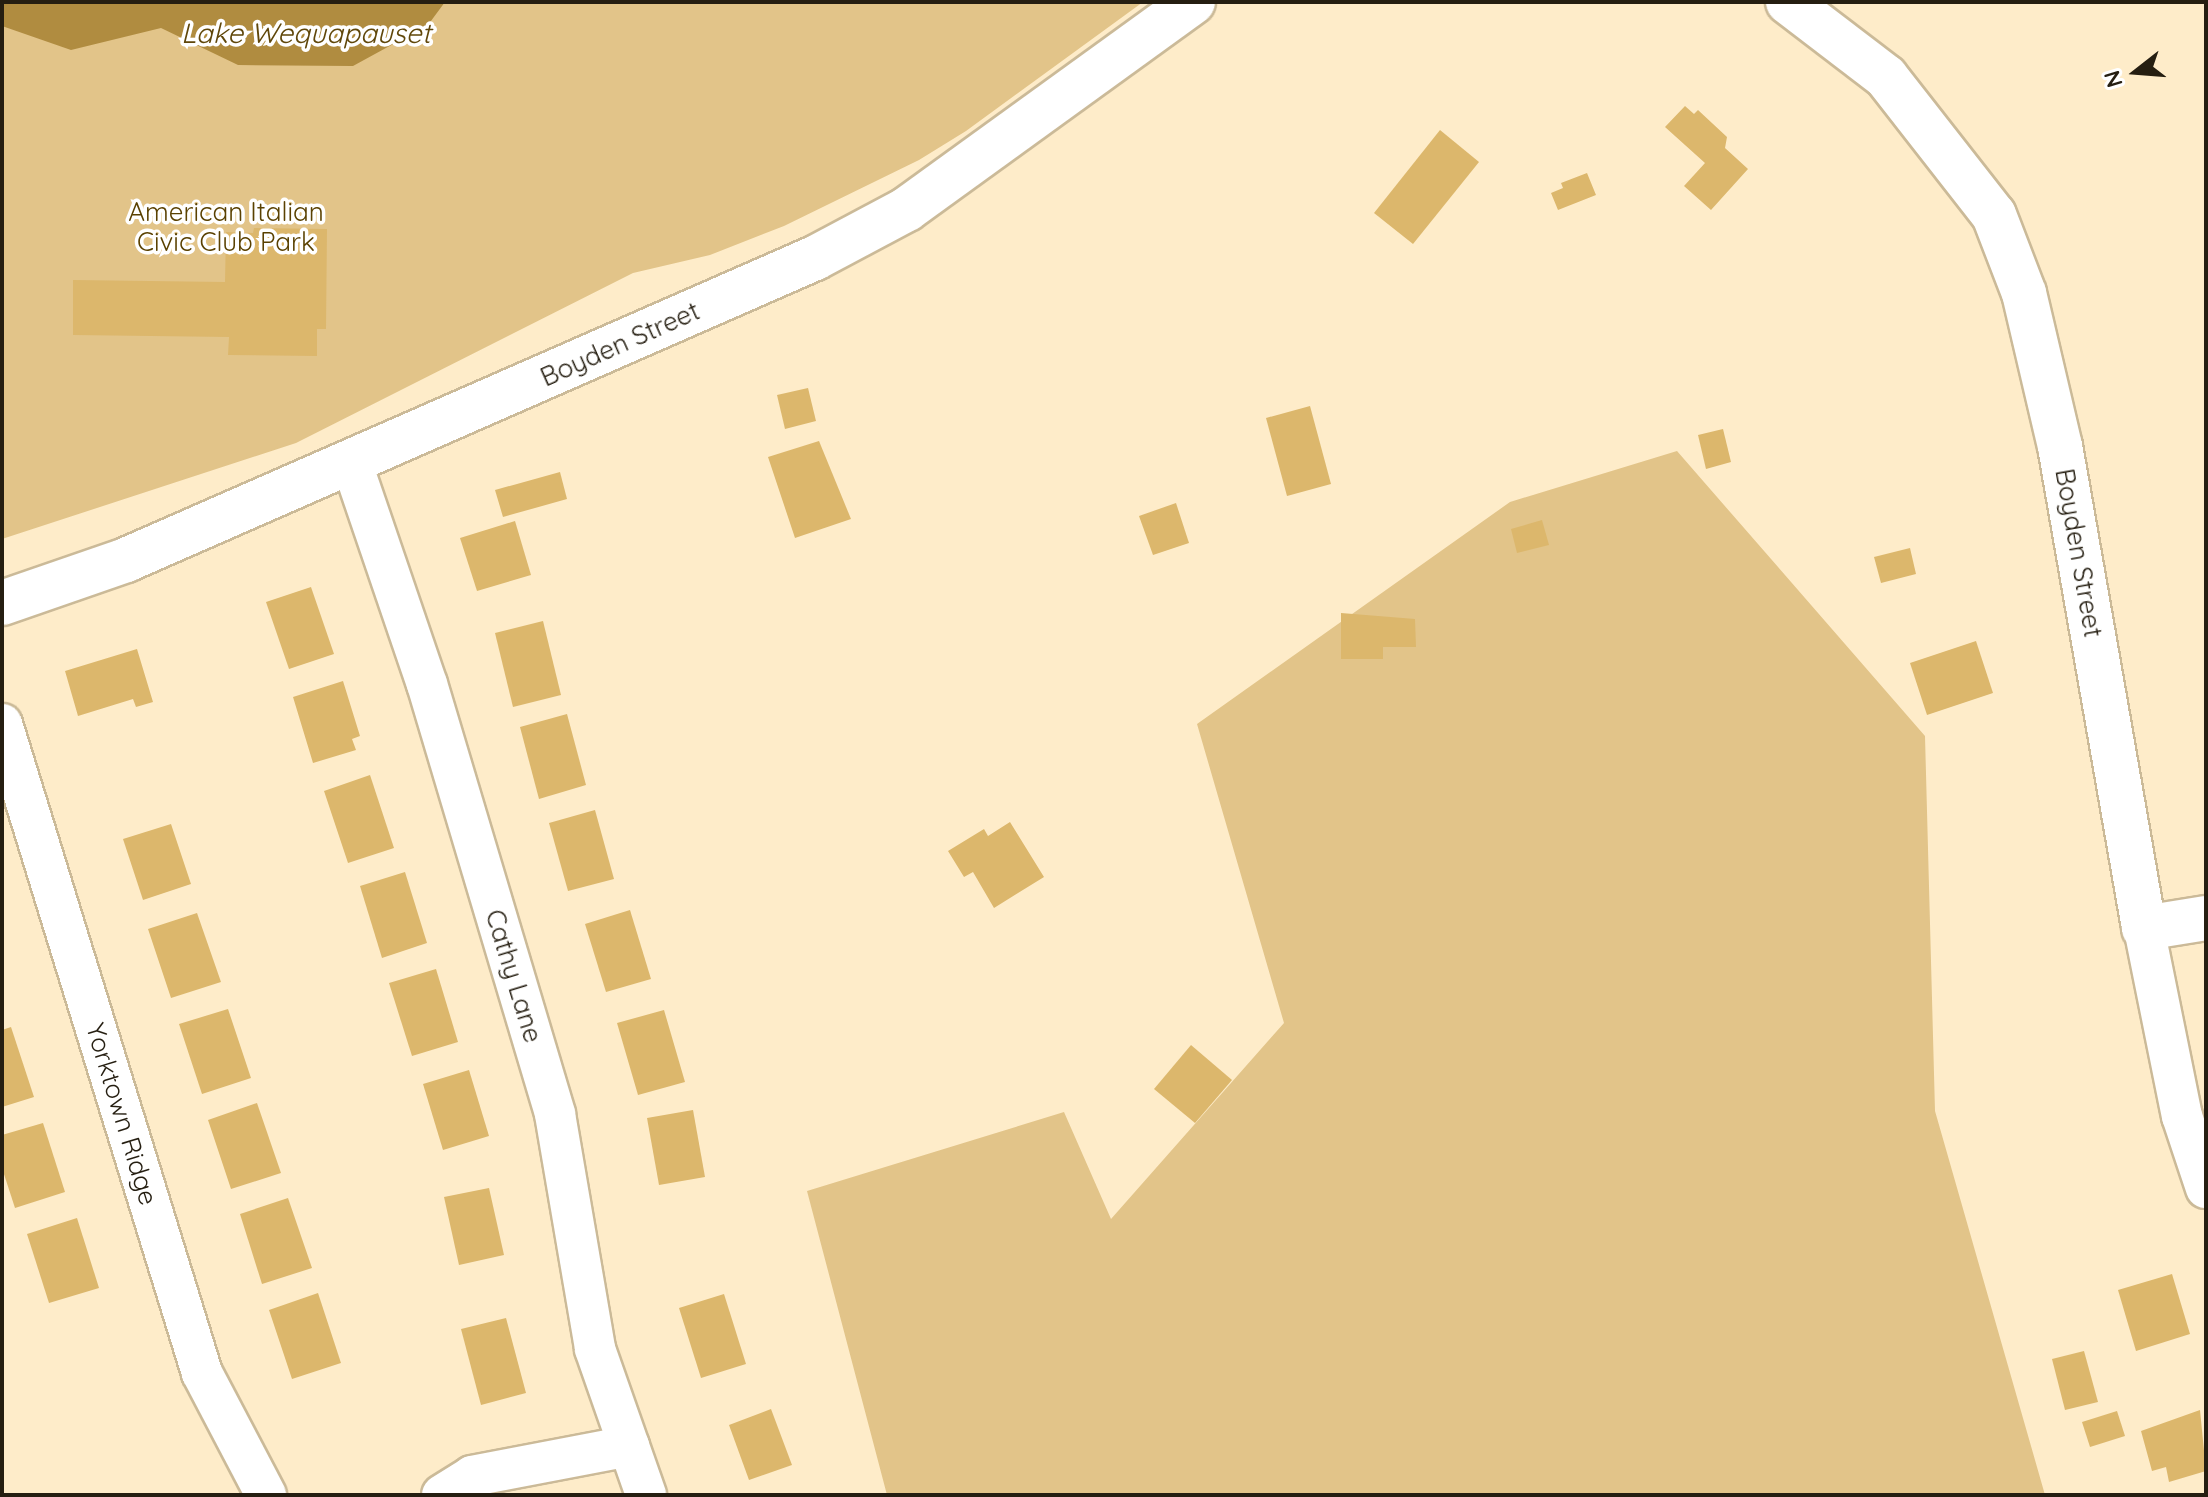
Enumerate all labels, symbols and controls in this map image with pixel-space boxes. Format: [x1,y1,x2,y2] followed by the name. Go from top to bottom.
[181,16,431,50] water label: Lake Wequapauset
[2096,32,2176,112] north arrow
[2097,67,2129,91] text: N
[128,196,324,258] park label: American Italian Civic Club Park
[536,295,704,393] street label: Boyden Street
[2049,466,2109,640] street label: Boyden Street
[479,906,549,1046] street label: Cathy Lane
[80,1019,164,1209] street label: Yorktown Ridge

